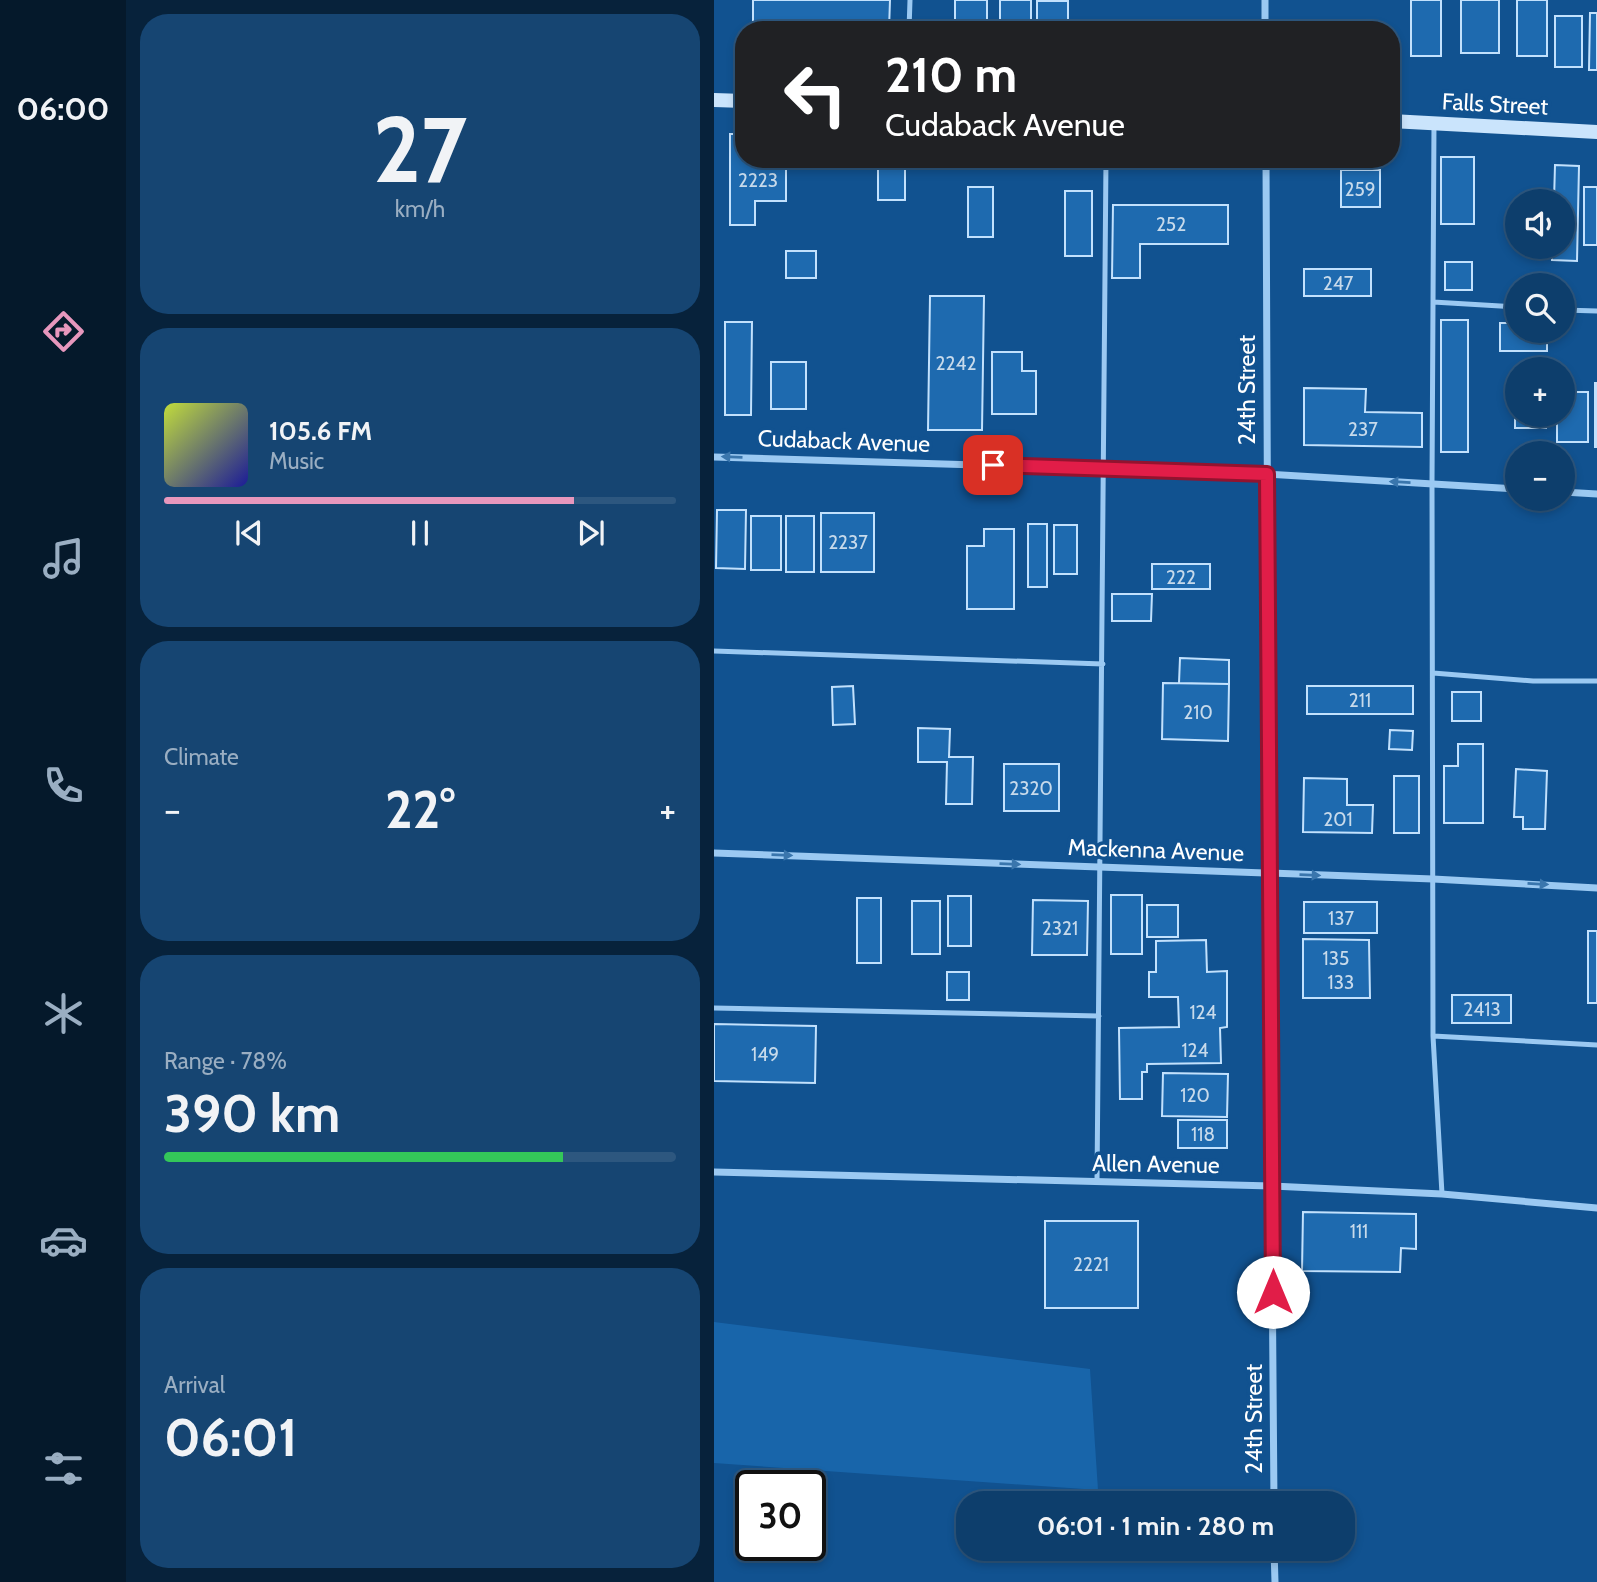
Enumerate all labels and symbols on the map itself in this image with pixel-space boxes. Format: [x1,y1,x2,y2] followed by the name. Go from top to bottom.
[1441,87,1549,121] street label: Falls Street
[738,169,778,192] house number: 2223
[1344,178,1376,201] house number: 259
[1156,213,1186,236] house number: 252
[1323,272,1354,295] house number: 247
[1233,335,1261,445] street label: 24th Street
[936,352,976,375] house number: 2242
[1348,418,1378,441] house number: 237
[757,424,931,458] street label: Cudaback Avenue
[963,435,1023,495] pin
[721,452,743,463] one-way arrow
[1389,476,1411,487] one-way arrow
[828,531,868,554] house number: 2237
[1166,566,1196,589] house number: 222
[1349,689,1371,712] house number: 211
[1183,701,1213,724] house number: 210
[1009,777,1053,800] house number: 2320
[1323,808,1353,831] house number: 201
[1067,833,1245,867] street label: Mackenna Avenue
[771,850,793,861] one-way arrow
[999,858,1021,870] one-way arrow
[1300,869,1322,881] one-way arrow
[1527,879,1549,890] one-way arrow
[1328,907,1354,930] house number: 137
[1042,917,1078,940] house number: 2321
[1323,947,1349,970] house number: 135
[1328,971,1354,994] house number: 133
[1463,998,1501,1021] house number: 2413
[1189,1001,1217,1024] house number: 124
[1181,1039,1209,1062] house number: 124
[751,1043,779,1066] house number: 149
[1180,1084,1210,1107] house number: 120
[1191,1123,1215,1146] house number: 118
[1092,1149,1220,1179] street label: Allen Avenue
[1350,1220,1368,1243] house number: 111
[1073,1253,1109,1276] house number: 2221
[1236,1255,1310,1329] position arrow
[1240,1364,1268,1474] street label: 24th Street
[735,1470,826,1561] speed limit sign: 30

